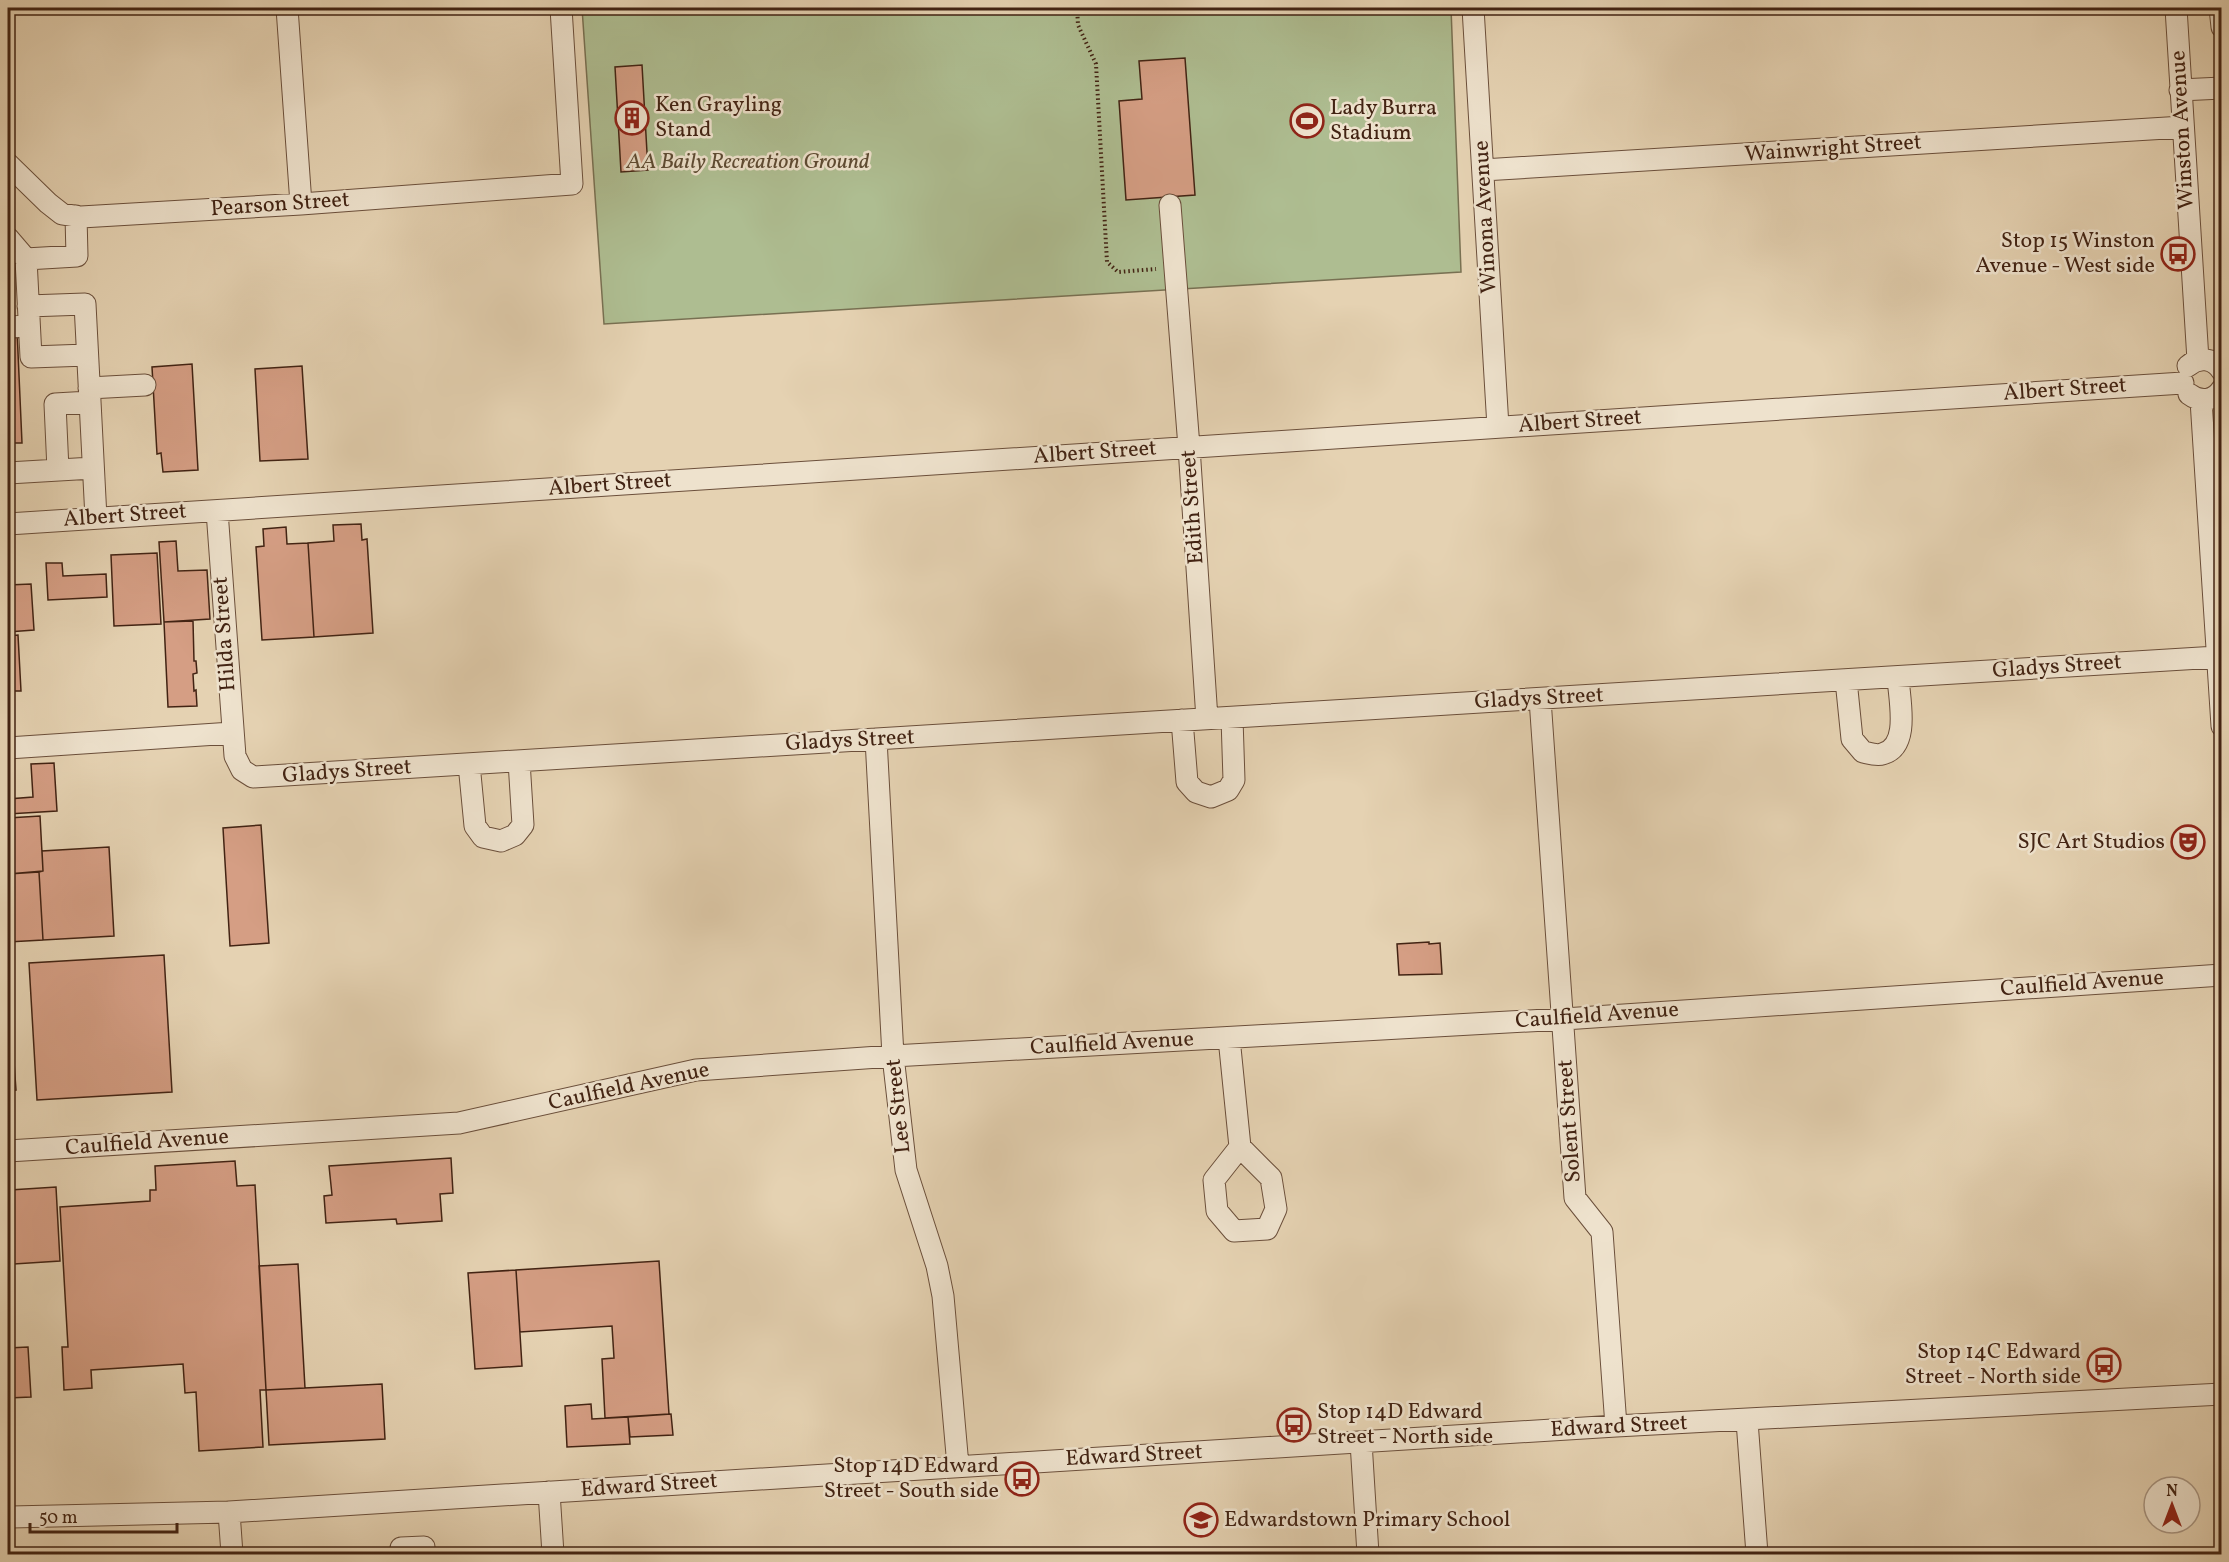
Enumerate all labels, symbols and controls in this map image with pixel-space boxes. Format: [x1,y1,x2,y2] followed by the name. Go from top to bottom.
[2163,50,2203,210] street label: Winston Avenue
[655,90,782,146] place label: Ken Grayling Stand
[1330,93,1437,149] place label: Lady Burra Stadium
[614,100,650,136] building icon: Ken Grayling Stand
[1289,103,1325,139] sports icon: Lady Burra Stadium
[1743,127,1923,171] street label: Wainwright Street
[1467,140,1505,294] street label: Winona Avenue
[625,147,870,178] park label: AA Baily Recreation Ground
[209,185,351,225] street label: Pearson Street
[1975,226,2155,282] place label: Stop 15 Winston Avenue - West side
[2160,236,2196,272] bus stop icon: Stop 15 Winston Avenue - West side
[2002,370,2128,410] street label: Albert Street
[1517,402,1643,442] street label: Albert Street
[1032,433,1158,473] street label: Albert Street
[1174,448,1212,566] street label: Edith Street
[547,465,673,505] street label: Albert Street
[62,496,188,536] street label: Albert Street
[206,575,244,693] street label: Hilda Street
[1991,647,2123,687] street label: Gladys Street
[1474,680,1605,718] street label: Gladys Street
[785,722,916,760] street label: Gladys Street
[281,752,413,792] street label: Gladys Street
[2170,824,2206,860] theatre icon: SJC Art Studios
[2018,827,2165,858] place label: SJC Art Studios
[1999,963,2165,1005] street label: Caulfield Avenue
[1514,995,1680,1037] street label: Caulfield Avenue
[1029,1024,1195,1064] street label: Caulfield Avenue
[546,1055,712,1119] street label: Caulfield Avenue
[879,1057,919,1155] street label: Lee Street
[1550,1058,1590,1184] street label: Solent Street
[64,1122,230,1164] street label: Caulfield Avenue
[1905,1337,2081,1393] place label: Stop 14C Edward Street - North side
[2086,1347,2122,1383] bus stop icon: Stop 14C Edward Street - North side
[1317,1397,1493,1453] place label: Stop 14D Edward Street - North side
[1276,1407,1312,1443] bus stop icon: Stop 14D Edward Street - North side
[1550,1408,1689,1446] street label: Edward Street
[1065,1437,1204,1475] street label: Edward Street
[824,1451,999,1507] place label: Stop 14D Edward Street - South side
[1004,1461,1040,1497] bus stop icon: Stop 14D Edward Street - South side
[579,1466,719,1506] street label: Edward Street
[2142,1475,2202,1535] north arrow
[2166,1481,2178,1503] text: N
[30,1496,177,1534] scale bar
[1183,1502,1219,1538] school or university icon: Edwardstown Primary School
[1224,1505,1510,1536] place label: Edwardstown Primary School
[39,1506,78,1531] text: 50 m

